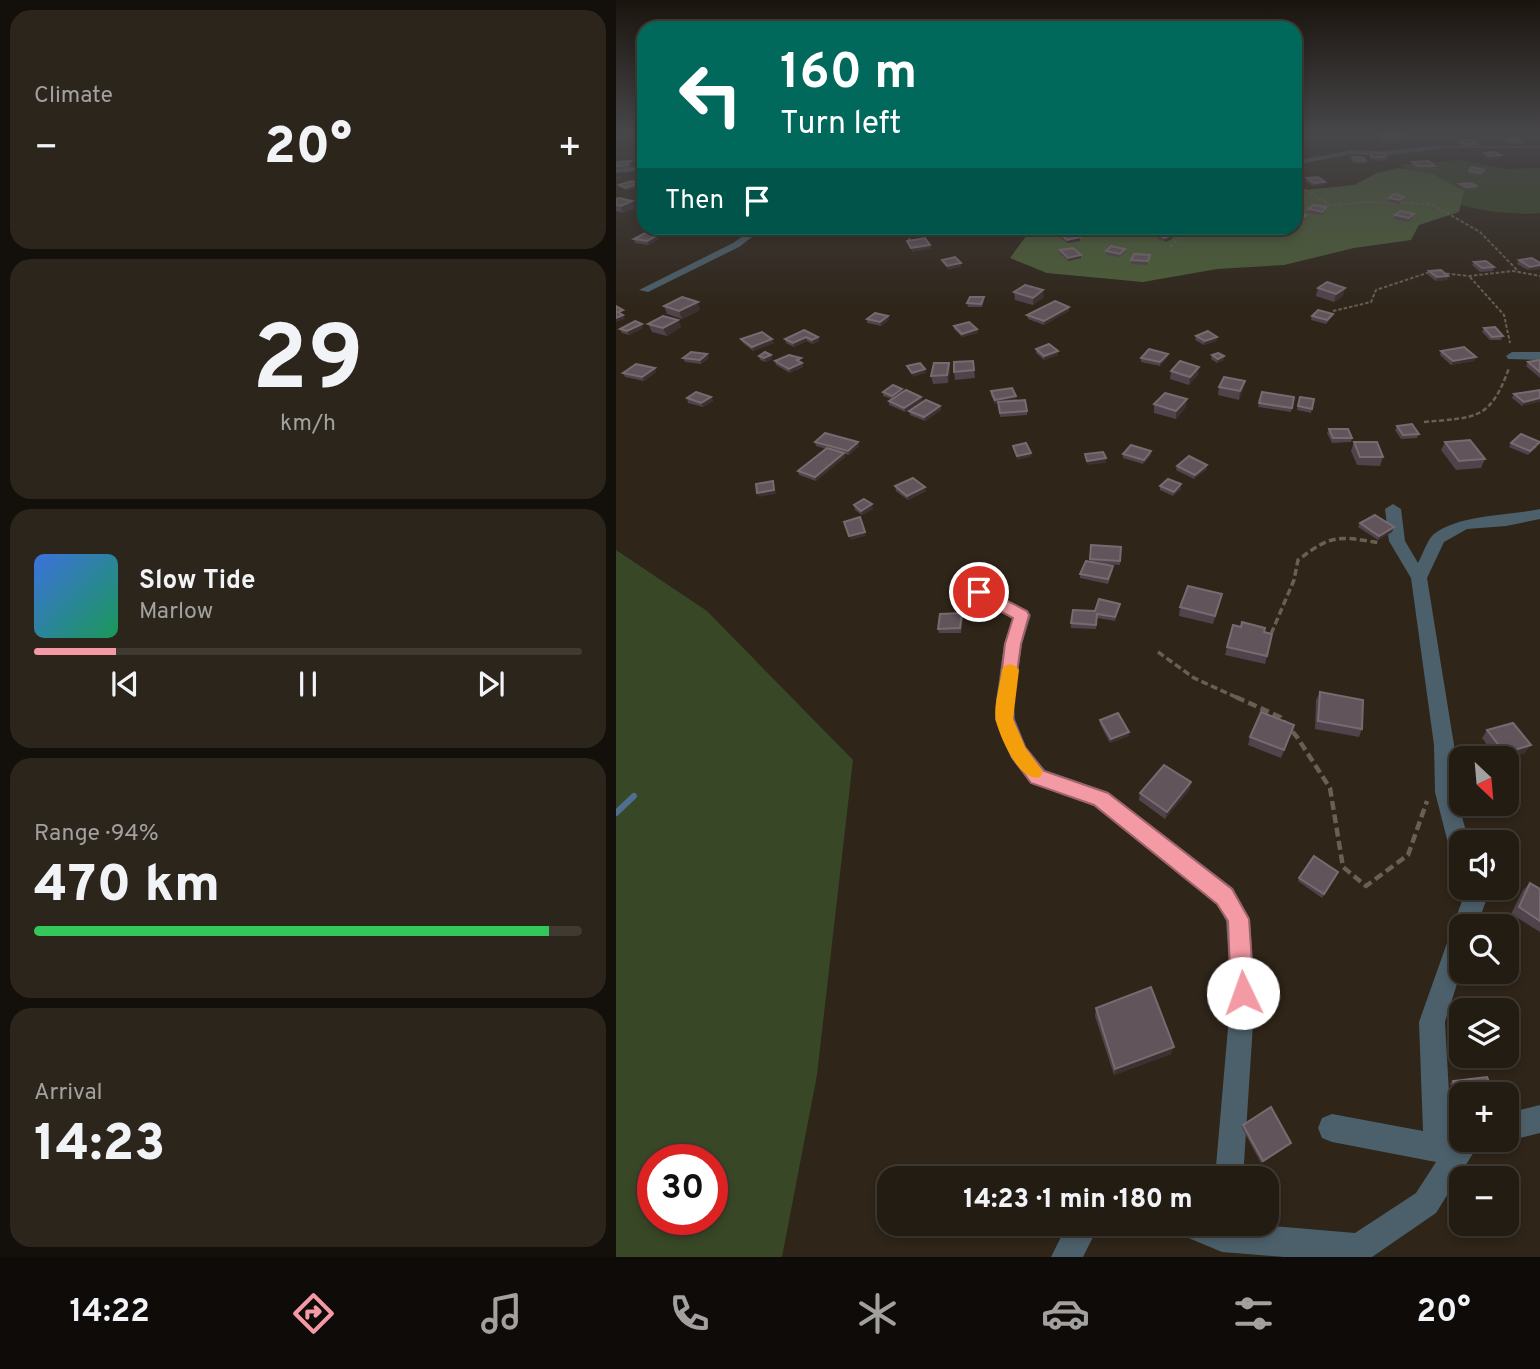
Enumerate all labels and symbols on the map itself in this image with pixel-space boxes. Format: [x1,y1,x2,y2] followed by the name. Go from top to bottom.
[949,562,1009,622] pin
[1449,746,1519,816] north arrow
[1206,956,1280,1030] position arrow
[637,1144,728,1235] speed limit sign: 30

